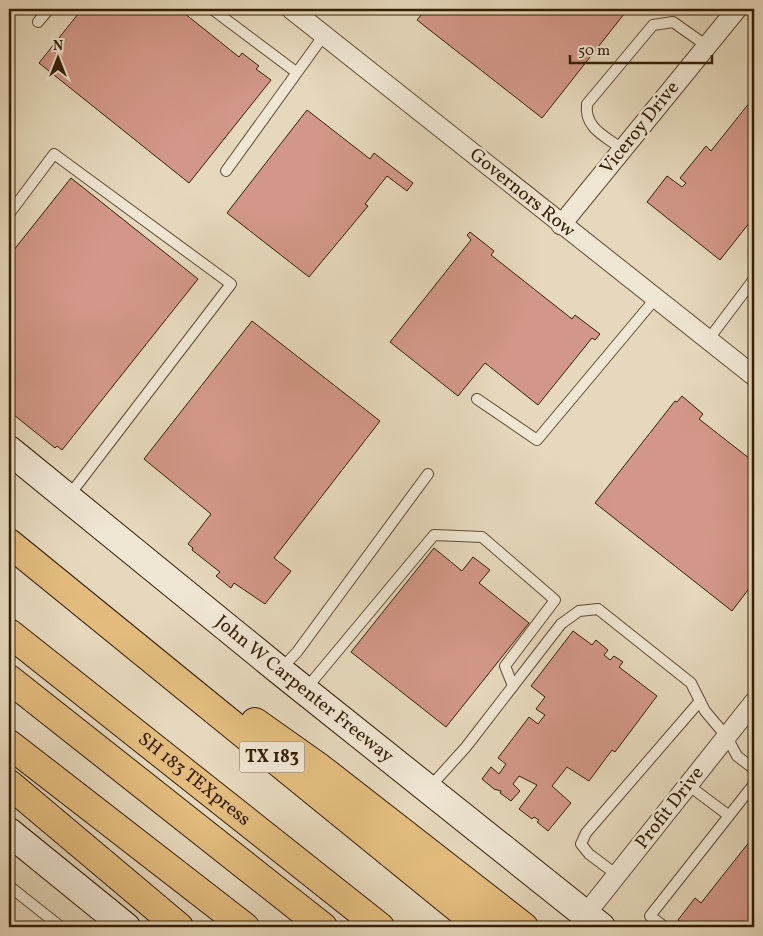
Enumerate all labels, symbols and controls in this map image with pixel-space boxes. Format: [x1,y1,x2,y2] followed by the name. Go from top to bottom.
[32,32,82,82] north arrow
[570,32,713,64] scale bar
[53,37,63,56] text: N
[578,41,610,62] text: 50 m
[594,76,686,180] street label: Viceroy Drive
[464,142,581,244] street label: Governors Row
[209,610,399,769] street label: John W Carpenter Freeway
[132,727,256,832] street label: SH 183 TEXpress
[240,742,304,772] road number: TX 183
[630,761,710,855] street label: Profit Drive

